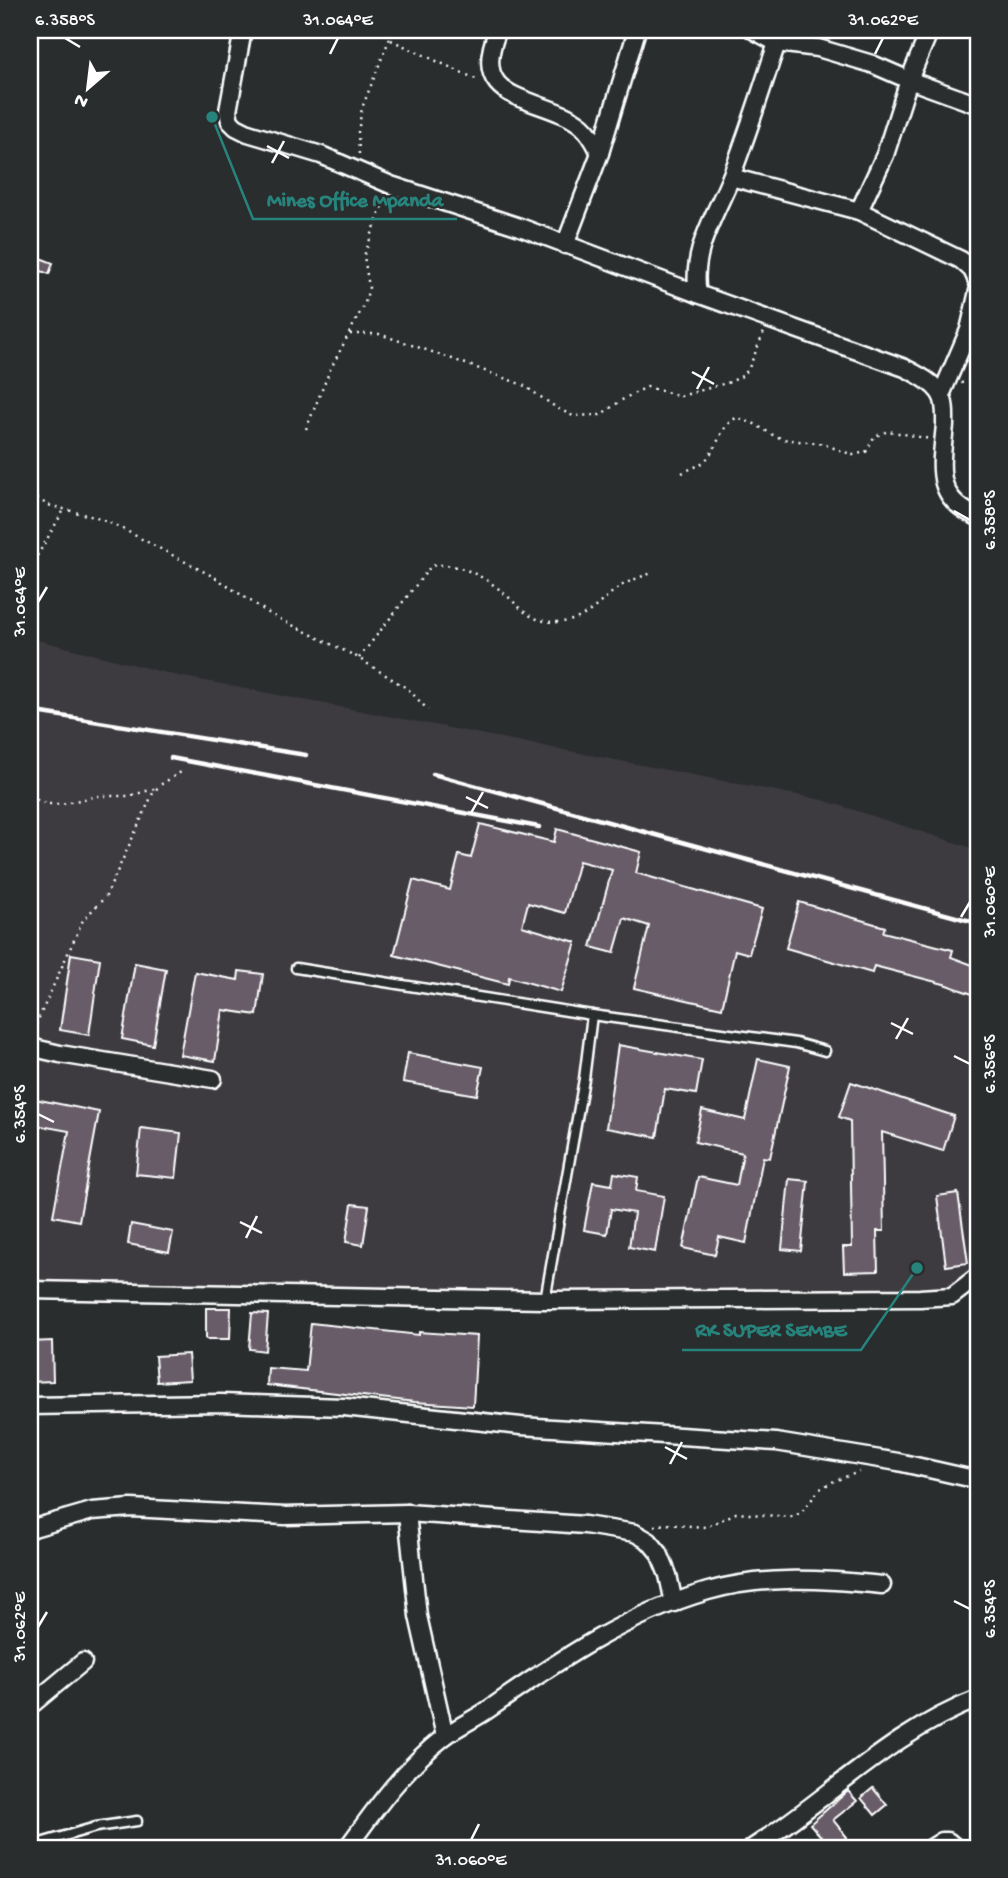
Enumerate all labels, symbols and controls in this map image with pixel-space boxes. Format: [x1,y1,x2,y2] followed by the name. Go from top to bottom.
[35,11,96,32] text: 6.358°S
[302,11,374,32] text: 31.064°E
[847,11,919,32] text: 31.062°E
[52,52,122,122] north arrow
[71,87,93,113] text: N
[253,177,457,219] callout: Mines Office Mpanda
[267,190,444,215] text: Mines Office Mpanda
[981,489,1002,550] text: 6.358°S
[11,566,32,638] text: 31.064°E
[981,866,1002,939] text: 31.060°E
[981,1034,1002,1094] text: 6.356°S
[11,1084,32,1143] text: 6.354°S
[682,1308,861,1350] callout: RK SUPER SEMBE
[694,1320,849,1345] text: RK SUPER SEMBE
[981,1579,1002,1638] text: 6.354°S
[11,1591,32,1663] text: 31.062°E
[434,1851,507,1872] text: 31.060°E

